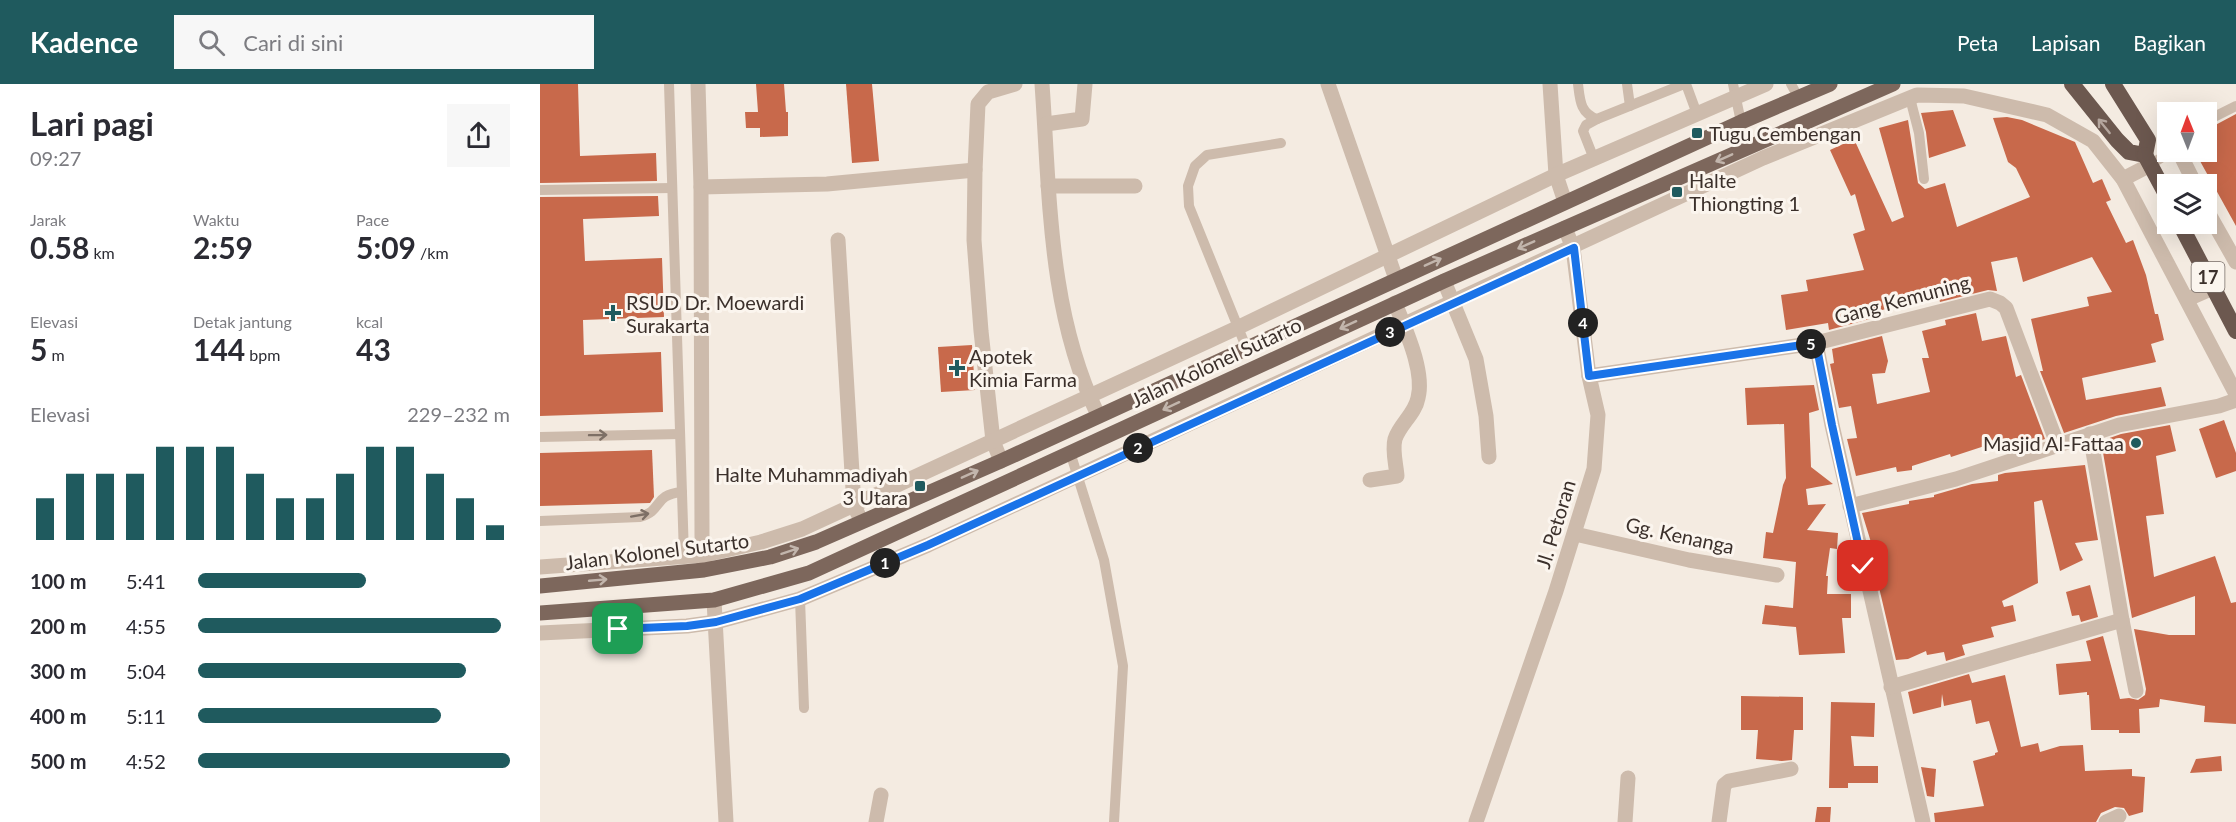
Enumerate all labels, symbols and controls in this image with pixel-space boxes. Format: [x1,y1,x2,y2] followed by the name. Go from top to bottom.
[174,15,594,69] search box
[30,25,138,59] text: Kadence
[195,26,228,59] icon: search
[243,29,343,56] text: Cari di sini
[1957,30,1998,55] text: Peta
[2031,30,2100,55] text: Lapisan
[2133,30,2206,55] text: Bagikan
[2157,102,2217,162] north arrow
[2157,102,2217,234] map controls
[30,103,154,143] text: Lari pagi
[447,104,510,167] button: share
[2097,118,2110,134] one-way arrow
[1709,121,1861,145] place label: Tugu Cembengan
[1690,126,1704,140] marker: Tugu Cembengan
[30,146,81,170] text: 09:27
[1715,153,1734,164] one-way arrow
[1689,168,1800,215] place label: Halte Thiongting 1
[2157,174,2217,234] button: layers
[1670,185,1684,199] marker: Halte Thiongting 1
[30,210,66,229] text: Jarak
[193,210,239,229] text: Waktu
[356,210,389,229] text: Pace
[30,229,89,265] text: 0.58
[193,229,253,265] text: 2:59
[356,229,416,265] text: 5:09
[1518,240,1536,251] one-way arrow
[89,243,115,262] text: km
[416,243,449,262] text: /km
[1424,256,1442,267] one-way arrow
[2192,262,2224,292] road number: 17
[1832,269,1972,329] street label: Gang Kemuning
[626,290,804,337] place label: RSUD Dr. Moewardi Surakarta
[604,304,622,322] marker: RSUD Dr. Moewardi Surakarta
[1568,308,1598,338] pin: 4
[30,312,78,331] text: Elevasi
[193,312,292,331] text: Detak jantung
[356,312,383,331] text: kcal
[1127,312,1305,412] street label: Jalan Kolonel Sutarto
[1578,313,1588,332] text: 4
[1375,317,1405,347] pin: 3
[1340,319,1358,331] one-way arrow
[1385,322,1395,341] text: 3
[1796,329,1826,359] pin: 5
[30,331,47,367] text: 5
[193,331,245,367] text: 144
[356,331,391,367] text: 43
[1806,334,1816,353] text: 5
[969,344,1077,391] place label: Apotek Kimia Farma
[47,345,65,364] text: m
[245,345,280,364] text: bpm
[950,361,964,375] marker: Apotek Kimia Farma
[1162,401,1180,412] one-way arrow
[30,402,90,426] text: Elevasi
[407,402,510,426] text: 229–232 m
[588,430,608,441] one-way arrow
[1983,431,2124,455] place label: Masjid Al-Fattaa
[1123,433,1153,463] pin: 2
[2129,436,2143,450] marker: Masjid Al-Fattaa
[1133,438,1143,457] text: 2
[715,462,908,509] place label: Halte Muhammadiyah 3 Utara
[960,468,978,479] one-way arrow
[1530,477,1580,571] street label: Jl. Petoran
[913,479,927,493] marker: Halte Muhammadiyah 3 Utara
[630,509,649,520] one-way arrow
[1624,512,1736,558] street label: Gg. Kenanga
[564,528,750,574] street label: Jalan Kolonel Sutarto
[1837,540,1888,591] pin
[780,544,799,555] one-way arrow
[870,548,900,578] pin: 1
[1846,549,1879,582] icon: check
[880,553,890,572] text: 1
[30,569,86,593] text: 100 m
[126,569,166,593] text: 5:41
[588,574,608,585] one-way arrow
[592,603,643,654] pin
[601,612,634,645] icon: arrive
[30,614,86,638] text: 200 m
[126,614,166,638] text: 4:55
[30,659,86,683] text: 300 m
[126,659,166,683] text: 5:04
[30,704,86,728] text: 400 m
[126,704,166,728] text: 5:11
[30,749,86,773] text: 500 m
[126,749,166,773] text: 4:52

